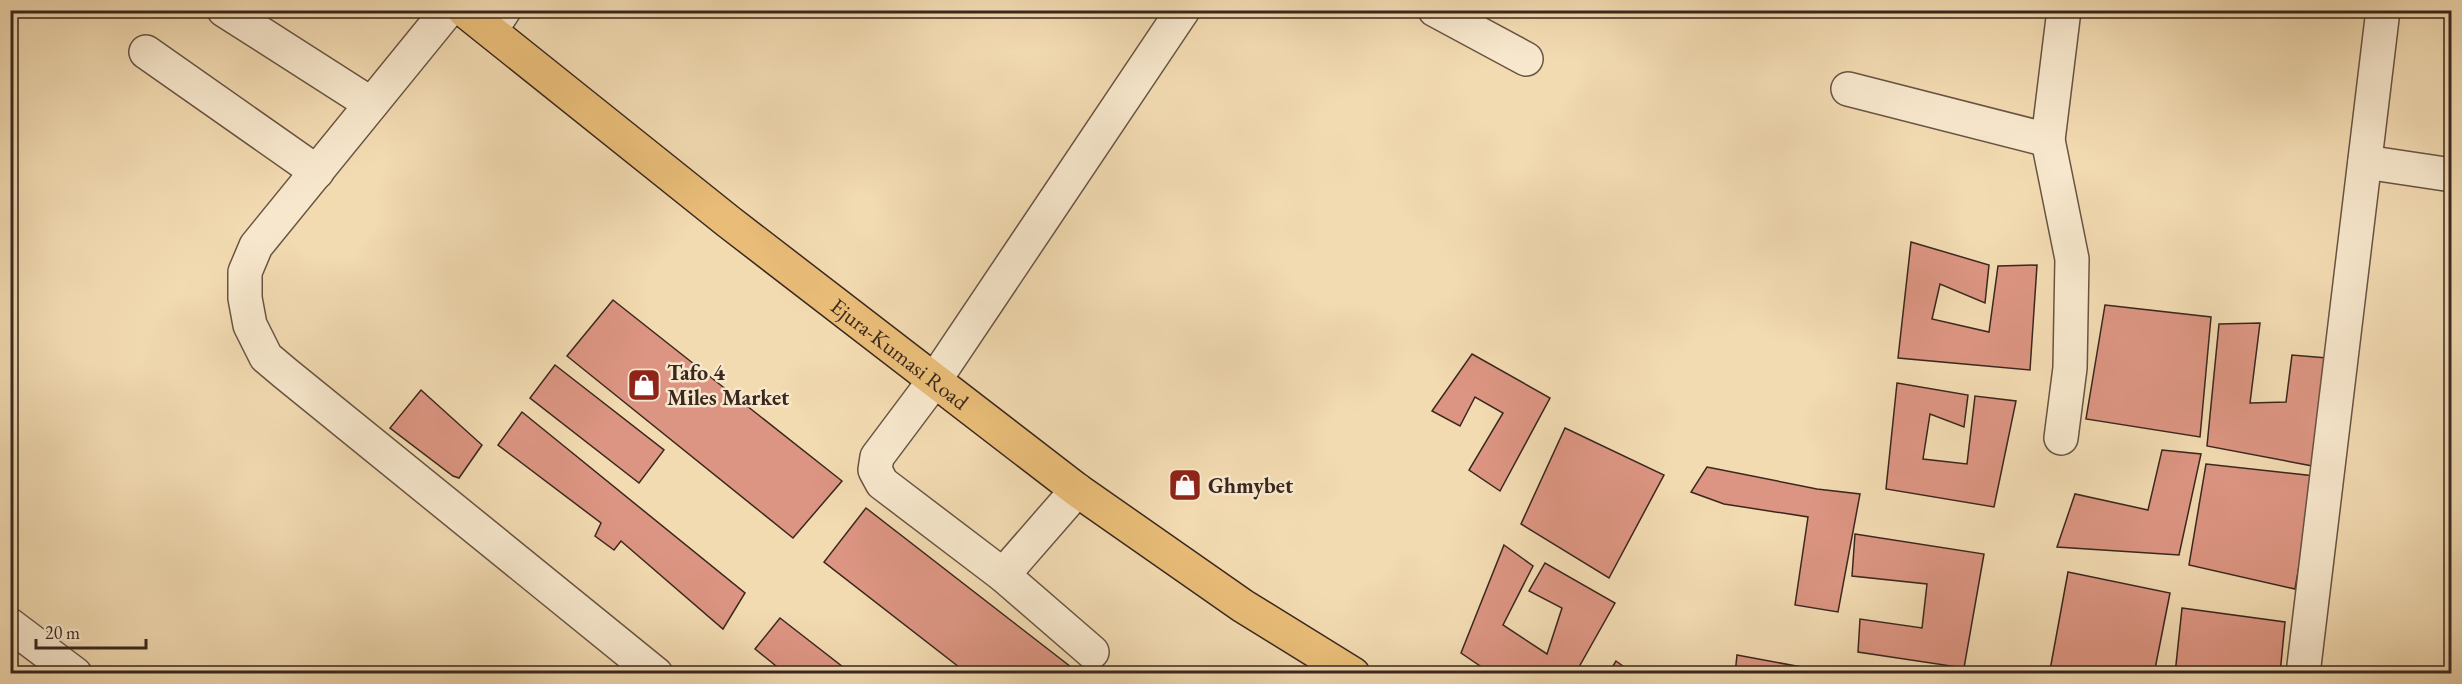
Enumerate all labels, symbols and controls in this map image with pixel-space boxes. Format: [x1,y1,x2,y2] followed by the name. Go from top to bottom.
[825,292,975,417] street label: Ejura-Kumasi Road
[667,358,790,412] place label: Tafo 4 Miles Market
[626,367,662,403] shop icon: Tafo 4 Miles Market
[1167,467,1203,503] shop icon: Ghmybet
[1208,471,1294,500] place label: Ghmybet
[36,612,146,650] scale bar
[45,621,80,644] text: 20 m

